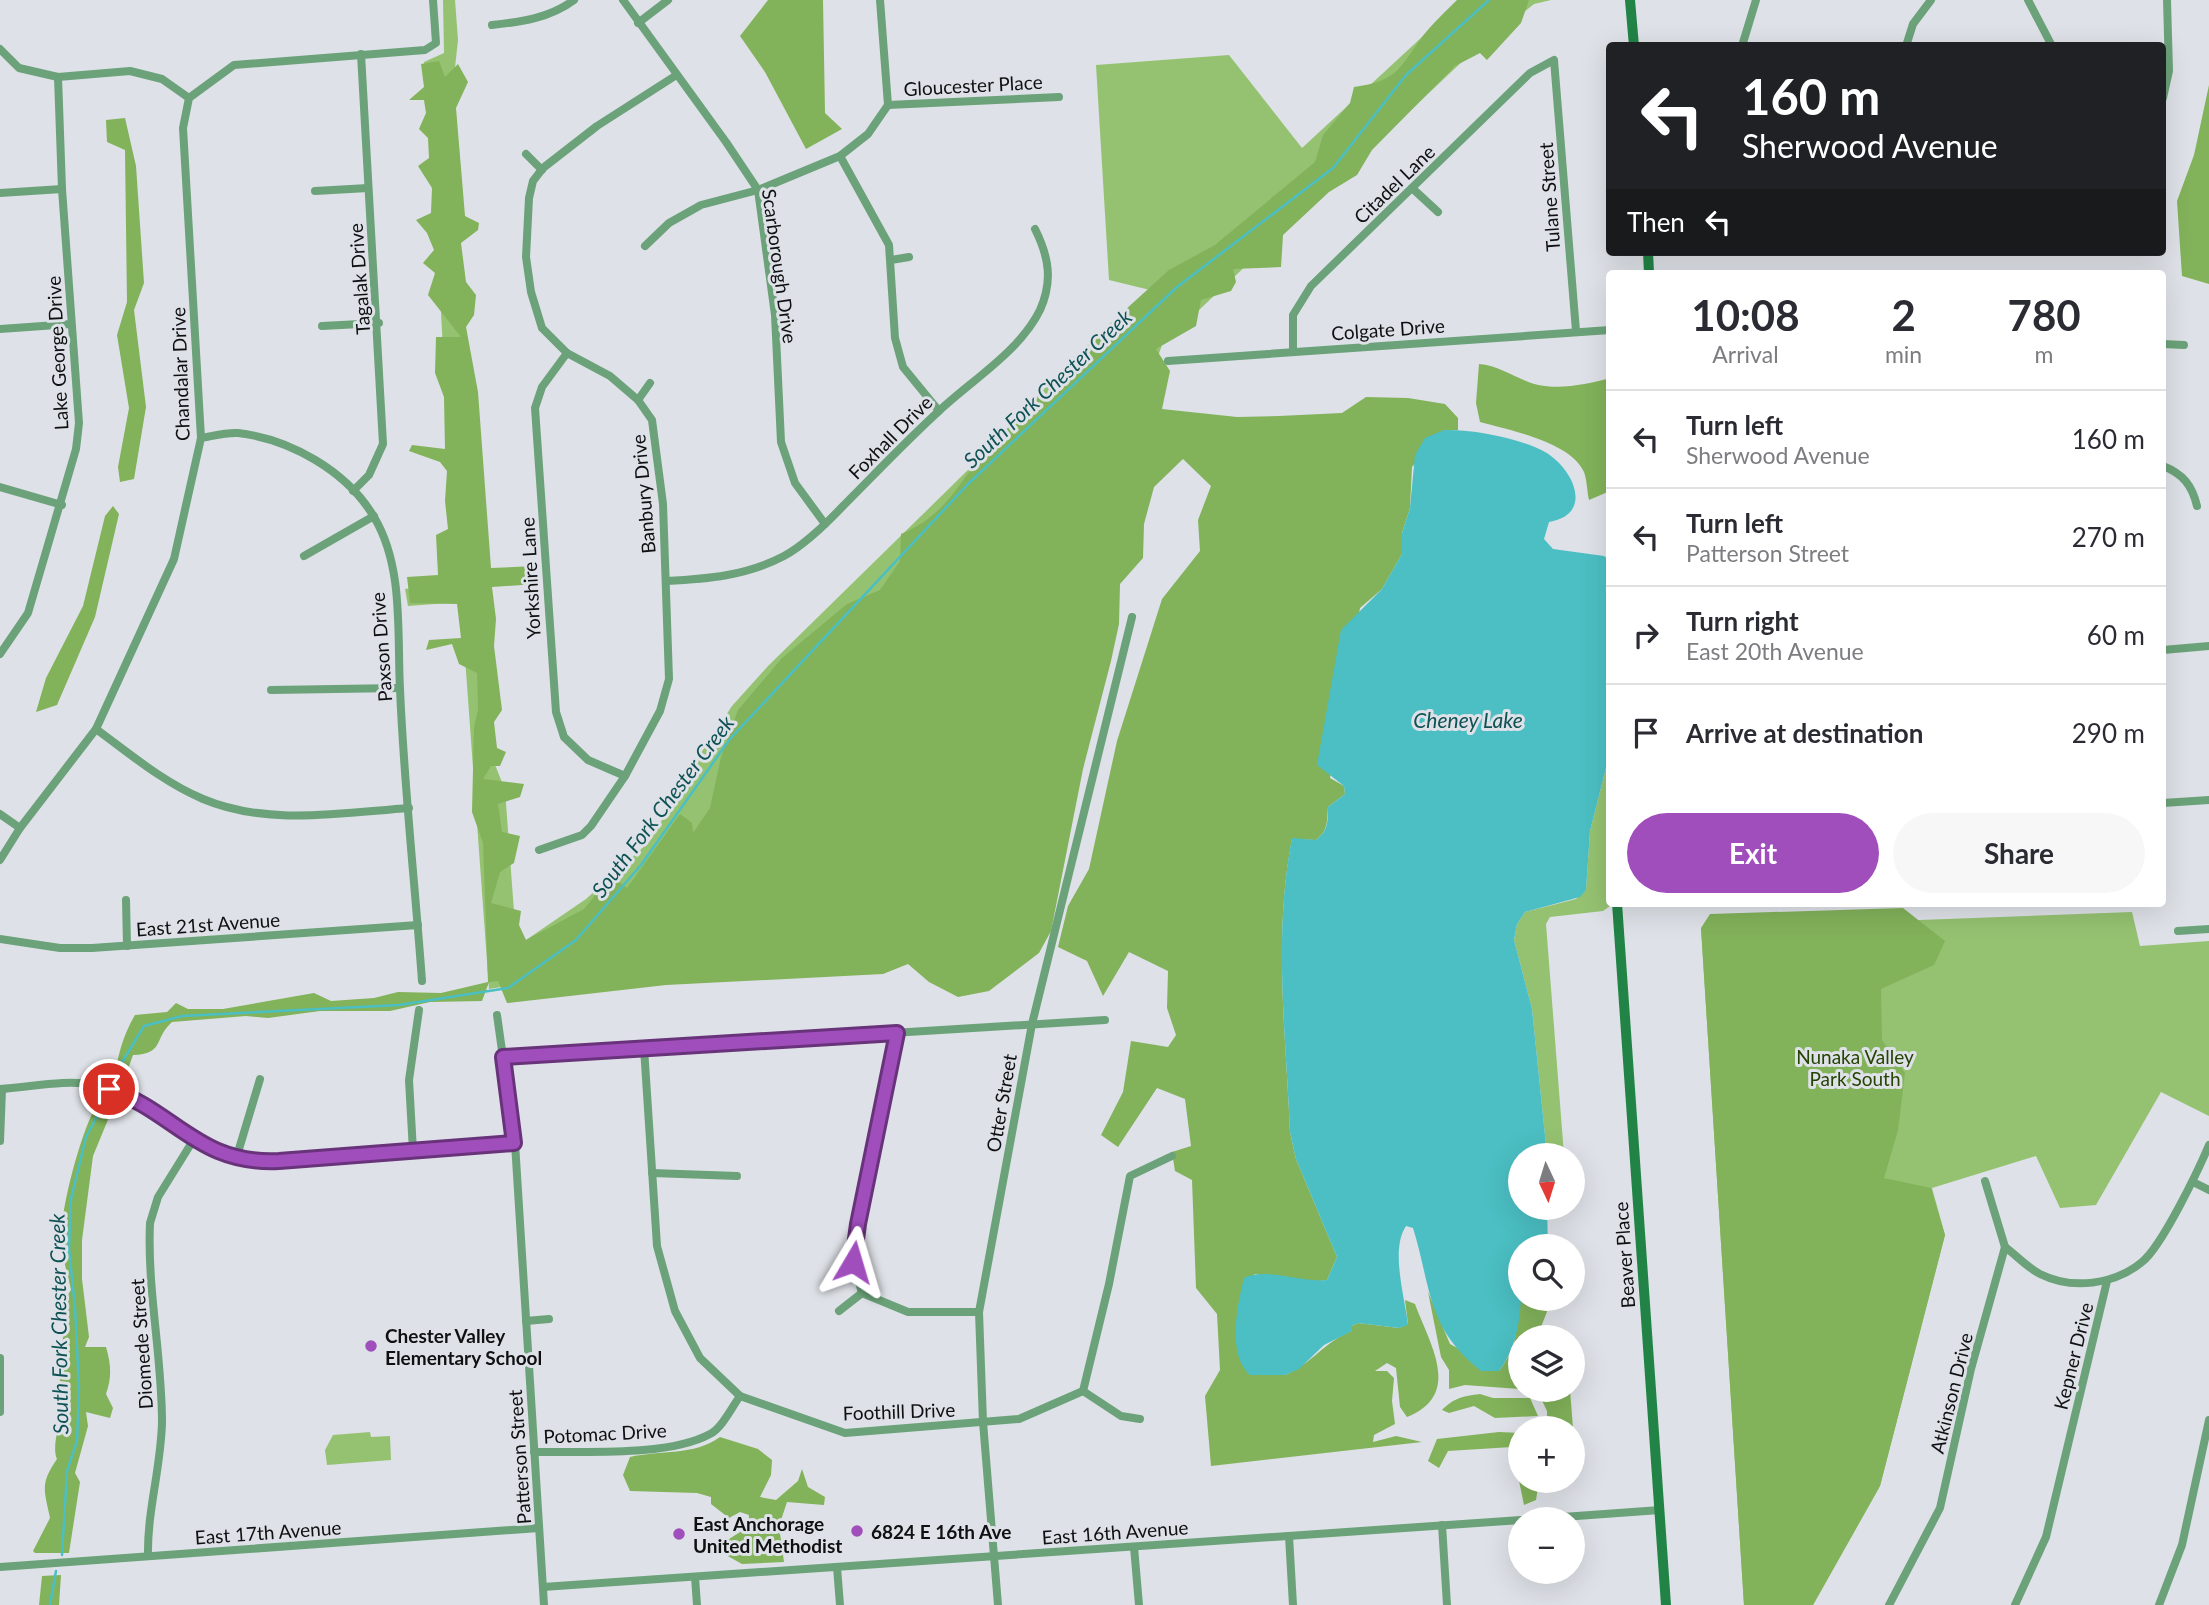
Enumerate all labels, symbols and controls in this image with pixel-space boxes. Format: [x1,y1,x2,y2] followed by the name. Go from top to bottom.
[1742,67,1880,125] text: 160 m
[903,70,1043,100] street label: Gloucester Place
[1627,70,1718,161] icon: left
[1742,126,1998,165] text: Sherwood Avenue
[1349,140,1439,228] street label: Citadel Lane
[1534,142,1564,252] street label: Tulane Street
[758,187,802,345] street label: Scarborough Drive
[1699,203,1737,241] icon: left
[1627,206,1685,238] text: Then
[344,223,374,335] street label: Tagalak Drive
[41,275,73,431] street label: Lake George Drive
[1691,290,1800,340] text: 10:08
[1891,290,1916,340] text: 2
[2008,290,2081,340] text: 780
[958,303,1137,472] water label: South Fork Chester Creek
[166,307,194,441] street label: Chandalar Drive
[1330,314,1446,344] street label: Colgate Drive
[1712,340,1779,368] text: Arrival
[1885,340,1922,368] text: min
[2035,340,2054,368] text: m
[843,390,937,484] street label: Foxhall Drive
[1686,409,1783,441] text: Turn left
[1627,420,1665,458] icon: left
[2072,423,2145,455] text: 160 m
[626,433,660,555] street label: Banbury Drive
[1686,441,1870,469] text: Sherwood Avenue
[1686,507,1783,539] text: Turn left
[515,517,545,639] street label: Yorkshire Lane
[1627,518,1665,556] icon: left
[2072,521,2145,553] text: 270 m
[1686,539,1849,567] text: Patterson Street
[366,591,396,703] street label: Paxson Drive
[1686,605,1799,637] text: Turn right
[1627,616,1665,654] icon: right
[2087,619,2145,651] text: 60 m
[1686,637,1864,665] text: East 20th Avenue
[1413,707,1523,732] water label: Cheney Lake
[586,710,739,902] water label: South Fork Chester Creek
[1627,714,1665,752] icon: arrive
[1686,717,1923,749] text: Arrive at destination
[2072,717,2145,749] text: 290 m
[1627,813,1879,893] button: Exit
[1893,813,2145,893] button: Share
[135,907,281,941] street label: East 21st Avenue
[1796,1045,1914,1090] park label: Nunaka Valley Park South
[981,1052,1021,1154] street label: Otter Street
[79,1059,139,1119] pin
[90,1070,128,1108] icon: arrive
[1508,1143,1586,1220] north arrow
[1508,1143,1585,1584] map controls
[1609,1201,1639,1309] street label: Beaver Place
[44,1212,72,1435] water label: South Fork Chester Creek
[816,1225,890,1299] position arrow
[1508,1234,1585,1311] button: search
[125,1278,157,1410] street label: Diomede Street
[2049,1300,2097,1412] street label: Kepner Drive
[385,1324,542,1369] place label: Chester Valley Elementary School
[1508,1325,1585,1402] button: layers
[1925,1330,1977,1456] street label: Atkinson Drive
[363,1338,379,1354] marker: Chester Valley Elementary School
[503,1389,535,1525] street label: Patterson Street
[842,1398,956,1424] street label: Foothill Drive
[1508,1416,1585,1493] button: +
[543,1418,667,1448] street label: Potomac Drive
[1508,1507,1585,1584] button: −
[693,1512,842,1557] place label: East Anchorage United Methodist
[194,1515,342,1549] street label: East 17th Avenue
[1041,1515,1189,1549] street label: East 16th Avenue
[871,1520,1011,1543] place label: 6824 E 16th Ave
[849,1523,865,1539] marker: 6824 E 16th Ave
[671,1526,687,1542] marker: East Anchorage United Methodist

